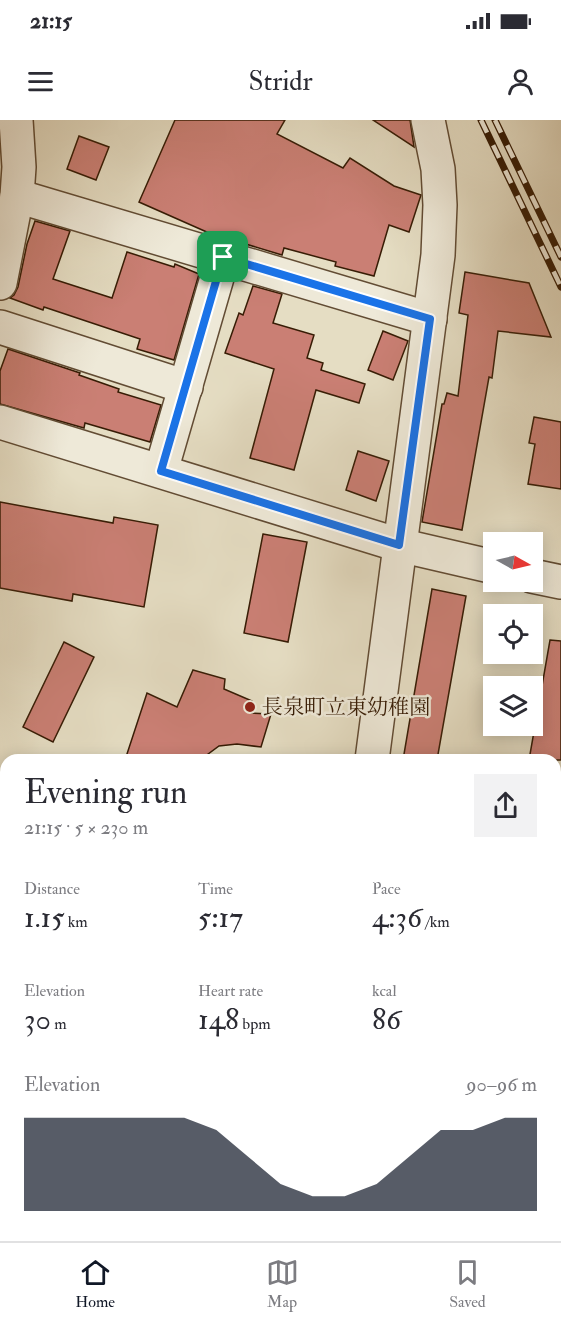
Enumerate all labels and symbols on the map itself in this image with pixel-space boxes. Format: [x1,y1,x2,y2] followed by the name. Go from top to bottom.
[197,231,248,282] pin
[483,532,543,592] north arrow
[262,694,430,721] place label: 長泉町立東幼稚園
[243,700,257,714] marker: 長泉町立東幼稚園

